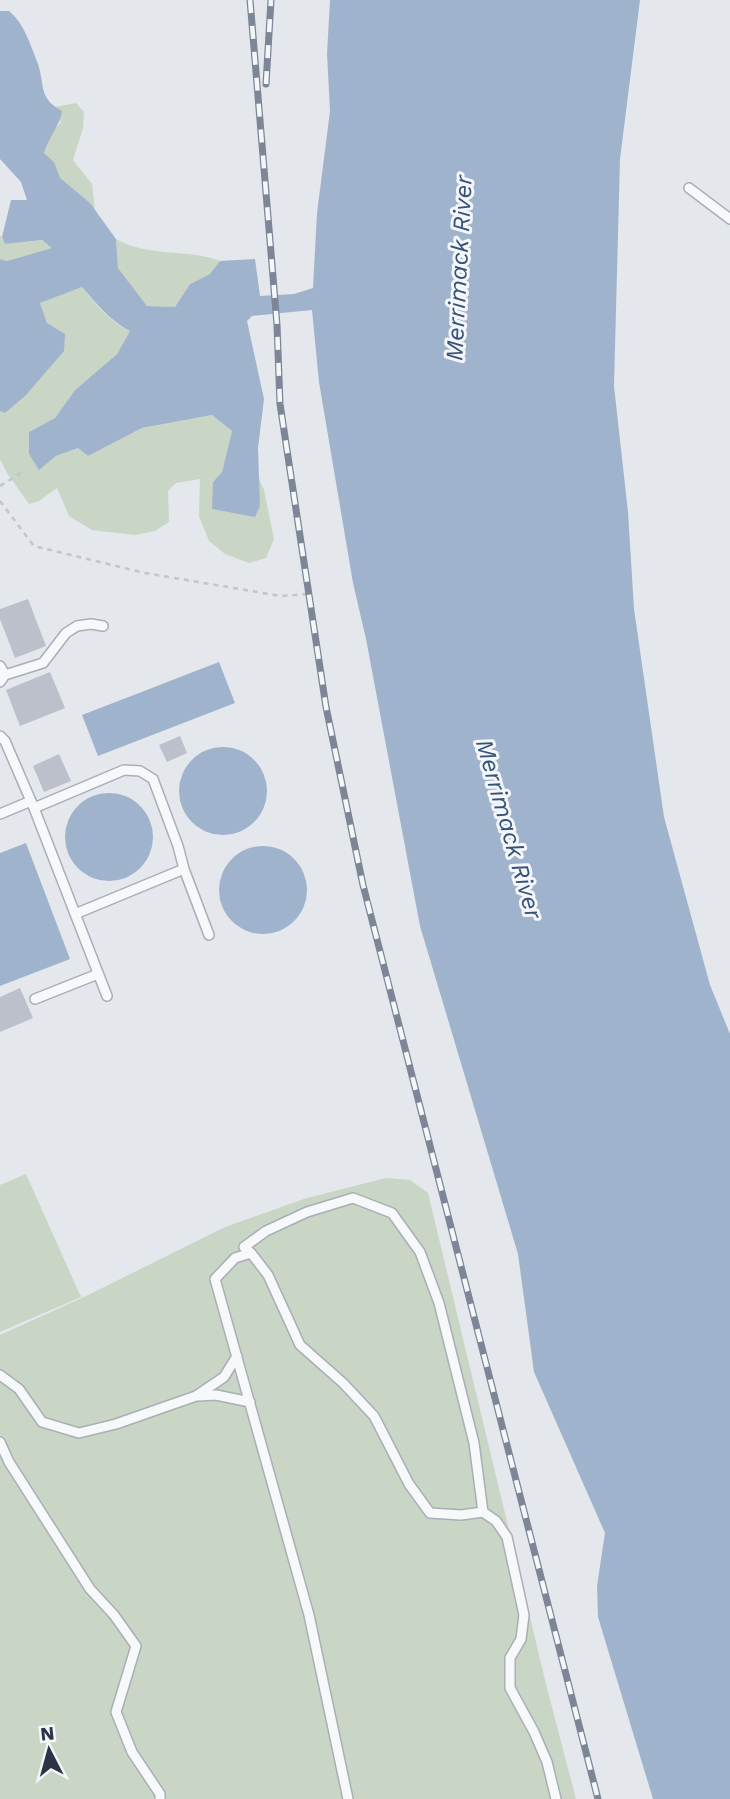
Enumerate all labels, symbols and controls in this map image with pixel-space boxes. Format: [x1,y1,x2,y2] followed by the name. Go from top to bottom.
[440,173,478,361] water label: Merrimack River
[470,736,549,924] water label: Merrimack River
[14,1715,84,1785] north arrow
[39,1721,55,1746] text: N

